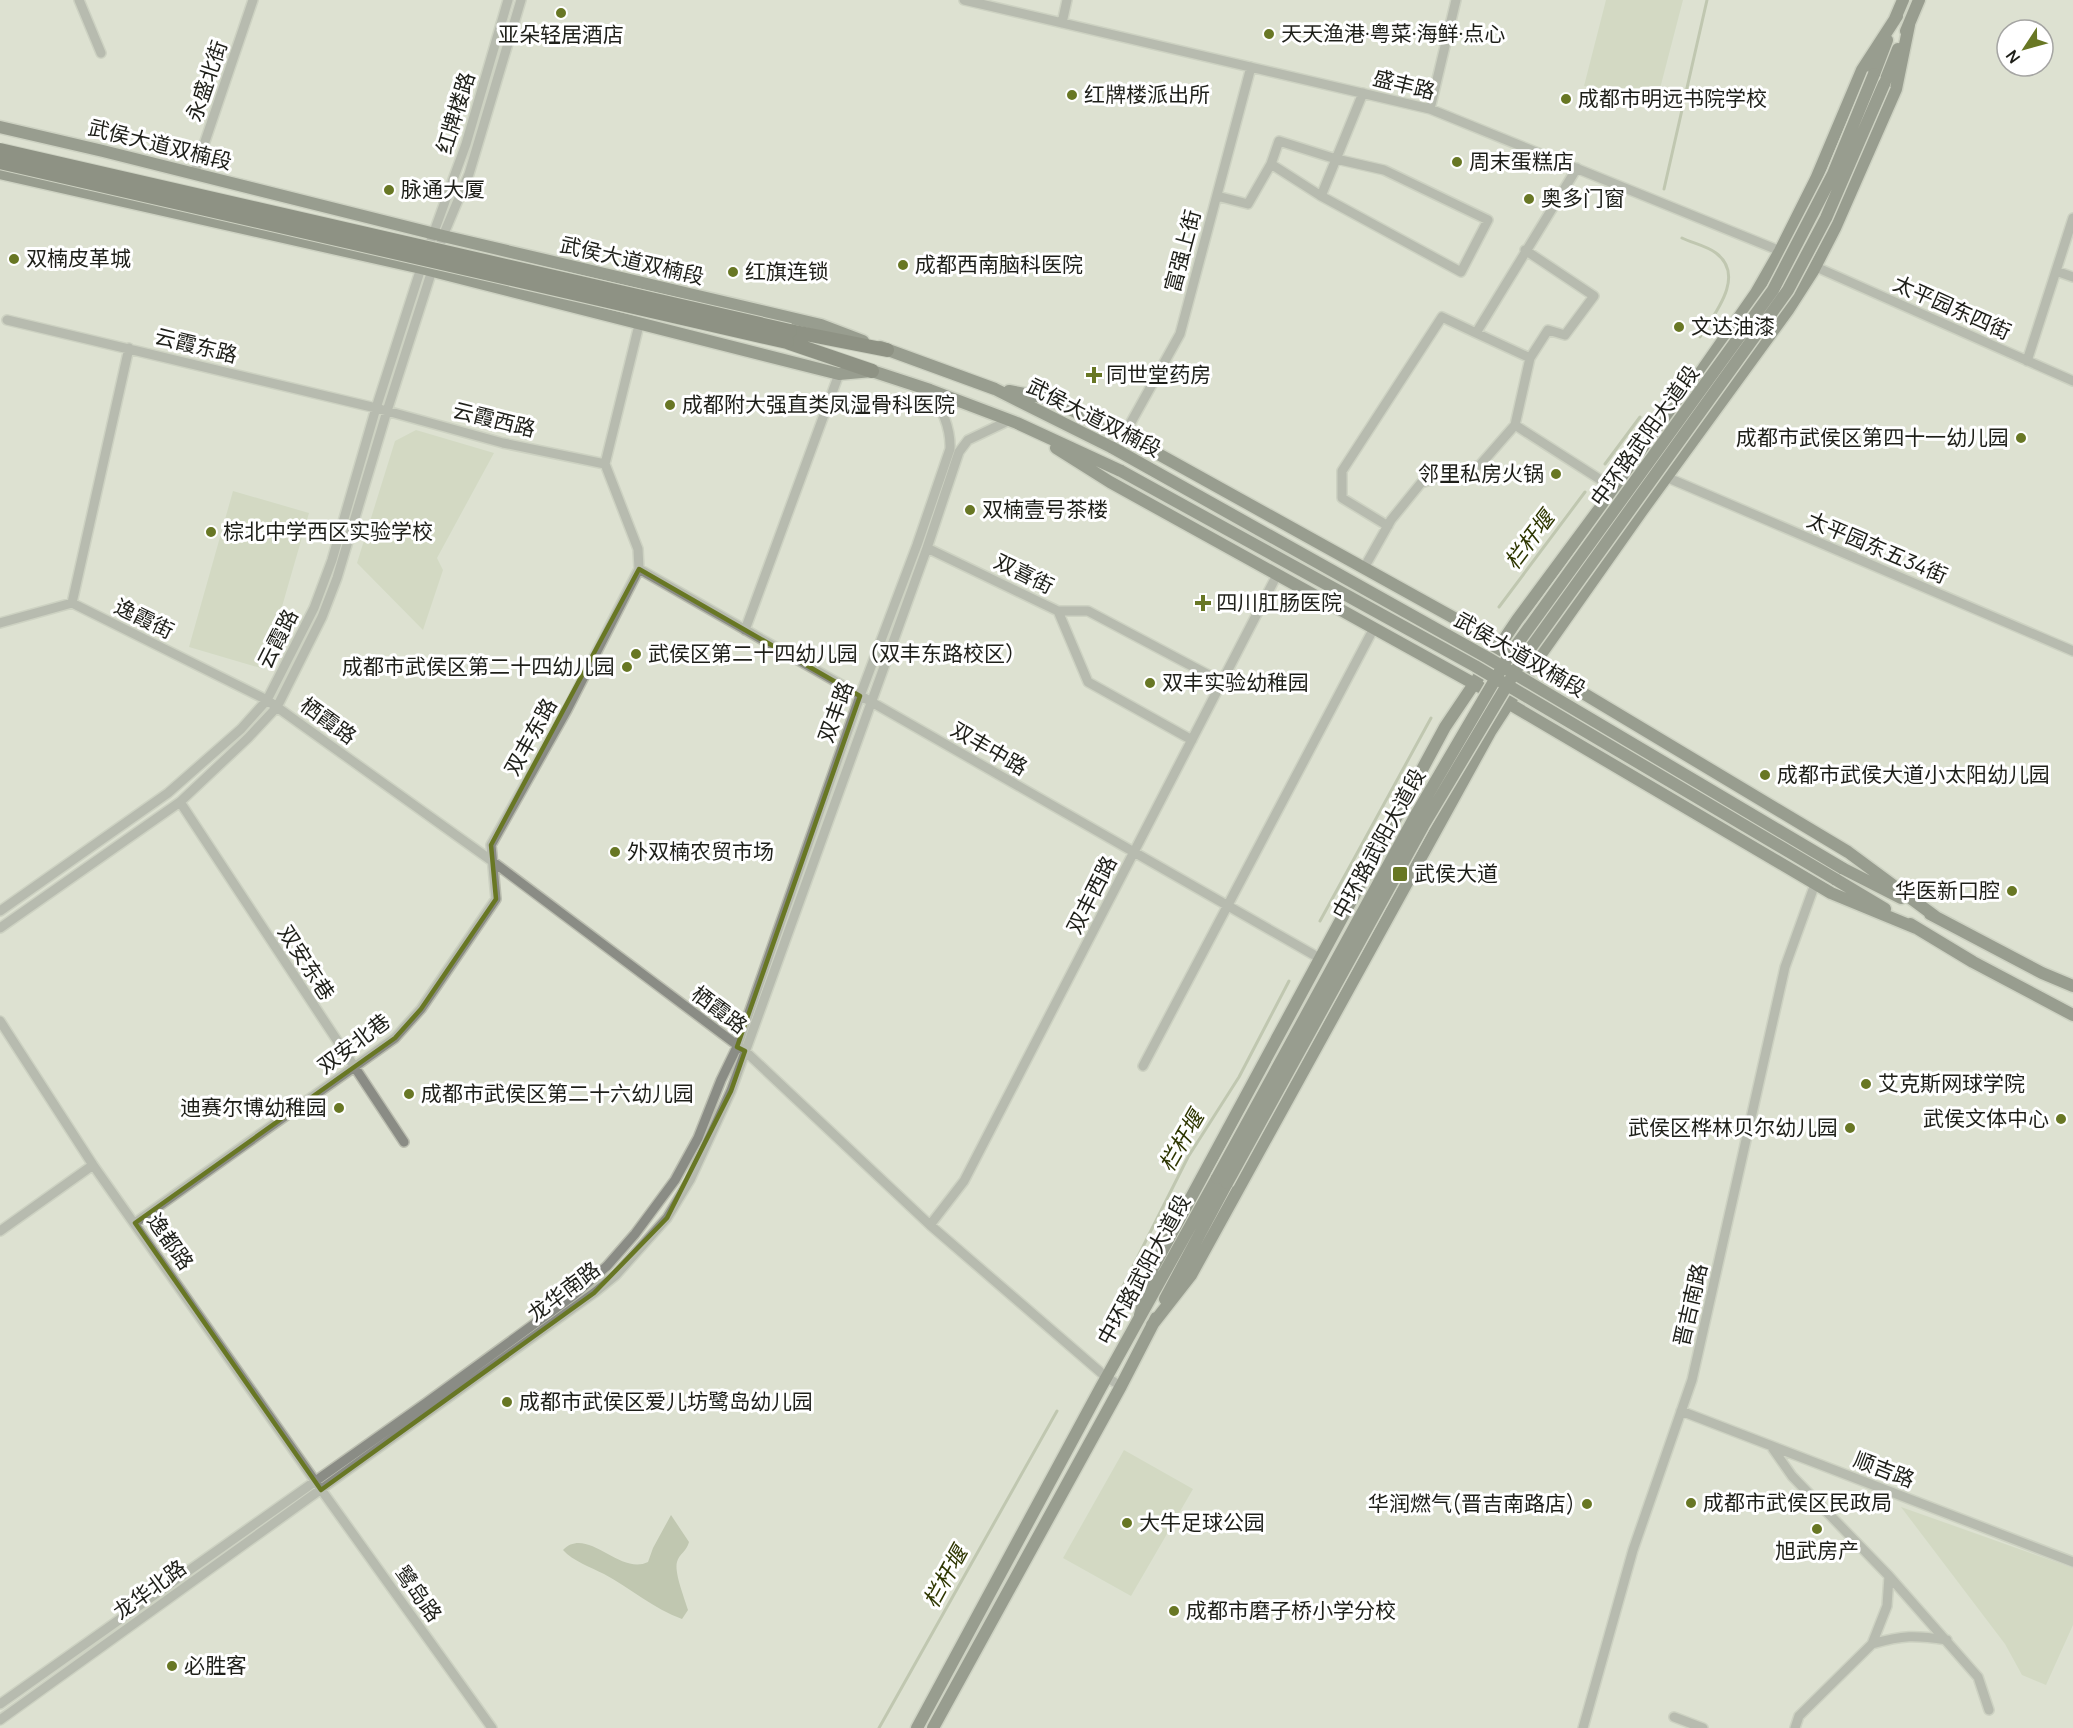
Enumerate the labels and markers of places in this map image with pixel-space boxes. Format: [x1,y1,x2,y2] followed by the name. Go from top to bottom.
[554,6,568,20] marker: 亚朵轻居酒店
[1281,19,1505,47] place label: 天天渔港·粤菜·海鲜·点心
[498,20,624,48] place label: 亚朵轻居酒店
[1262,27,1276,41] marker: 天天渔港·粤菜·海鲜·点心
[1084,80,1210,108] place label: 红牌楼派出所
[1578,84,1767,112] place label: 成都市明远书院学校
[1065,88,1079,102] marker: 红牌楼派出所
[1559,92,1573,106] marker: 成都市明远书院学校
[1469,147,1574,175] place label: 周末蛋糕店
[1450,155,1464,169] marker: 周末蛋糕店
[401,175,485,203] place label: 脉通大厦
[382,183,396,197] marker: 脉通大厦
[1541,184,1625,212] place label: 奥多门窗
[1522,192,1536,206] marker: 奥多门窗
[26,244,131,272] place label: 双楠皮革城
[915,250,1083,278] place label: 成都西南脑科医院
[7,252,21,266] marker: 双楠皮革城
[745,257,829,285] place label: 红旗连锁
[896,258,910,272] marker: 成都西南脑科医院
[726,265,740,279] marker: 红旗连锁
[1691,312,1775,340] place label: 文达油漆
[1672,320,1686,334] marker: 文达油漆
[1106,360,1211,388] place label: 同世堂药房
[1087,368,1101,382] marker: 同世堂药房
[682,390,955,418] place label: 成都附大强直类凤湿骨科医院
[663,398,677,412] marker: 成都附大强直类凤湿骨科医院
[1736,423,2009,451] place label: 成都市武侯区第四十一幼儿园
[2014,431,2028,445] marker: 成都市武侯区第四十一幼儿园
[1418,459,1544,487] place label: 邻里私房火锅
[1549,467,1563,481] marker: 邻里私房火锅
[982,495,1108,523] place label: 双楠壹号茶楼
[963,503,977,517] marker: 双楠壹号茶楼
[223,517,433,545] place label: 棕北中学西区实验学校
[204,525,218,539] marker: 棕北中学西区实验学校
[1216,588,1342,616] place label: 四川肛肠医院
[1194,594,1212,612] marker: 四川肛肠医院
[648,639,1026,667] place label: 武侯区第二十四幼儿园（双丰东路校区）
[629,647,643,661] marker: 武侯区第二十四幼儿园（双丰东路校区）
[342,652,615,680] place label: 成都市武侯区第二十四幼儿园
[620,660,634,674] marker: 成都市武侯区第二十四幼儿园
[1162,668,1309,696] place label: 双丰实验幼稚园
[1143,676,1157,690] marker: 双丰实验幼稚园
[1777,760,2050,788] place label: 成都市武侯大道小太阳幼儿园
[1758,768,1772,782] marker: 成都市武侯大道小太阳幼儿园
[627,837,774,865] place label: 外双楠农贸市场
[608,845,622,859] marker: 外双楠农贸市场
[1414,859,1498,887] place label: 武侯大道
[1391,865,1409,883] marker: 武侯大道
[1895,876,2000,904] place label: 华医新口腔
[2005,884,2019,898] marker: 华医新口腔
[1878,1069,2025,1097] place label: 艾克斯网球学院
[1859,1077,1873,1091] marker: 艾克斯网球学院
[421,1079,694,1107] place label: 成都市武侯区第二十六幼儿园
[402,1087,416,1101] marker: 成都市武侯区第二十六幼儿园
[180,1093,327,1121] place label: 迪赛尔博幼稚园
[332,1101,346,1115] marker: 迪赛尔博幼稚园
[1923,1104,2049,1132] place label: 武侯文体中心
[2054,1112,2068,1126] marker: 武侯文体中心
[1628,1113,1838,1141] place label: 武侯区桦林贝尔幼儿园
[1843,1121,1857,1135] marker: 武侯区桦林贝尔幼儿园
[519,1387,813,1415] place label: 成都市武侯区爱儿坊鹭岛幼儿园
[500,1395,514,1409] marker: 成都市武侯区爱儿坊鹭岛幼儿园
[1703,1488,1892,1516] place label: 成都市武侯区民政局
[1368,1489,1575,1517] place label: 华润燃气(晋吉南路店)
[1684,1496,1698,1510] marker: 成都市武侯区民政局
[1580,1497,1594,1511] marker: 华润燃气(晋吉南路店)
[1139,1508,1265,1536] place label: 大牛足球公园
[1120,1516,1134,1530] marker: 大牛足球公园
[1810,1522,1824,1536] marker: 旭武房产
[1775,1536,1859,1564] place label: 旭武房产
[1186,1596,1396,1624] place label: 成都市磨子桥小学分校
[1167,1604,1181,1618] marker: 成都市磨子桥小学分校
[184,1651,247,1679] place label: 必胜客
[165,1659,179,1673] marker: 必胜客

